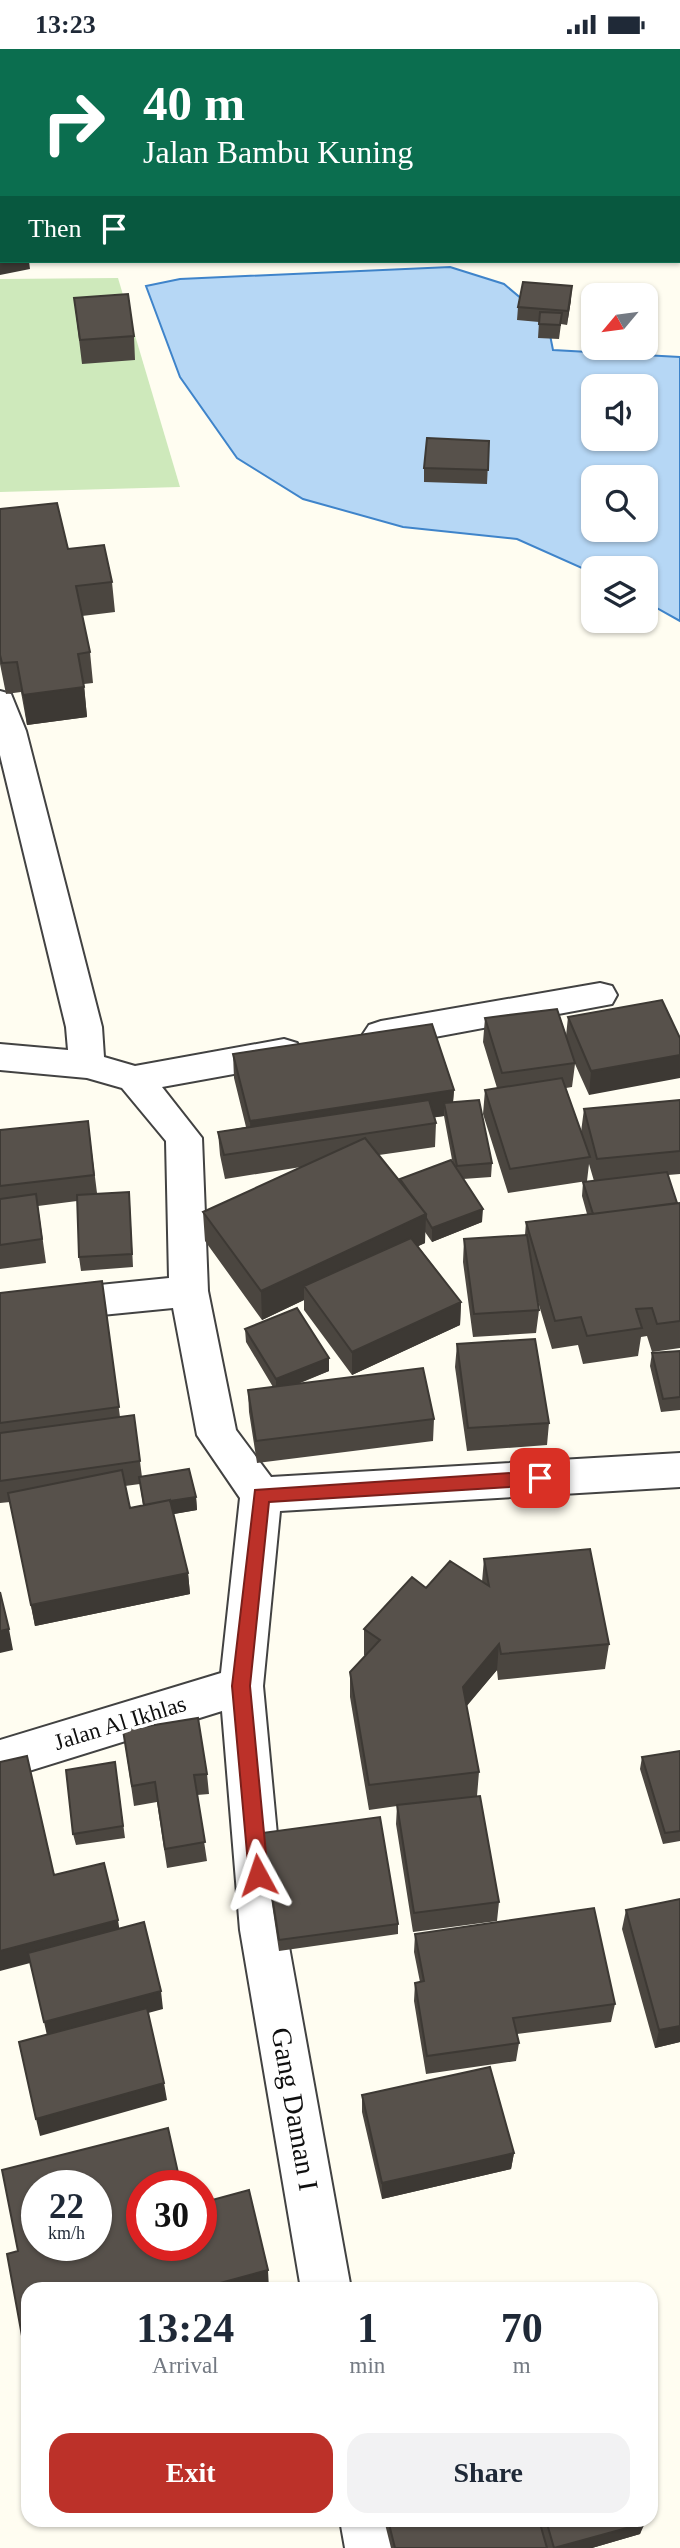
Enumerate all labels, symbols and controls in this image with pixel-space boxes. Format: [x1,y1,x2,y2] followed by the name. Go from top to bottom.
[35,10,96,39] text: 13:23
[143,76,245,131] text: 40 m
[28,77,119,168] icon: right
[143,134,413,170] text: Jalan Bambu Kuning
[95,210,133,248] icon: arrive
[28,214,81,243] text: Then
[581,283,658,361] north arrow
[581,283,658,633] map controls
[581,374,658,451] button: sound
[581,465,658,542] button: search
[581,556,658,633] button: layers
[510,1448,570,1508] pin
[521,1459,559,1497] icon: arrive
[51,1691,189,1755] street label: Jalan Al Ikhlas
[221,1838,295,1912] position arrow
[265,2025,325,2193] street label: Gang Daman I
[126,2170,217,2261] speed limit sign: 30
[49,2187,84,2226] text: 22
[48,2223,85,2243] text: km/h
[136,2305,234,2351] text: 13:24
[357,2305,378,2351] text: 1
[501,2305,543,2351] text: 70
[152,2353,219,2378] text: Arrival
[350,2353,385,2378] text: min
[513,2353,531,2378] text: m
[49,2433,333,2513] button: Exit
[347,2433,630,2513] button: Share

